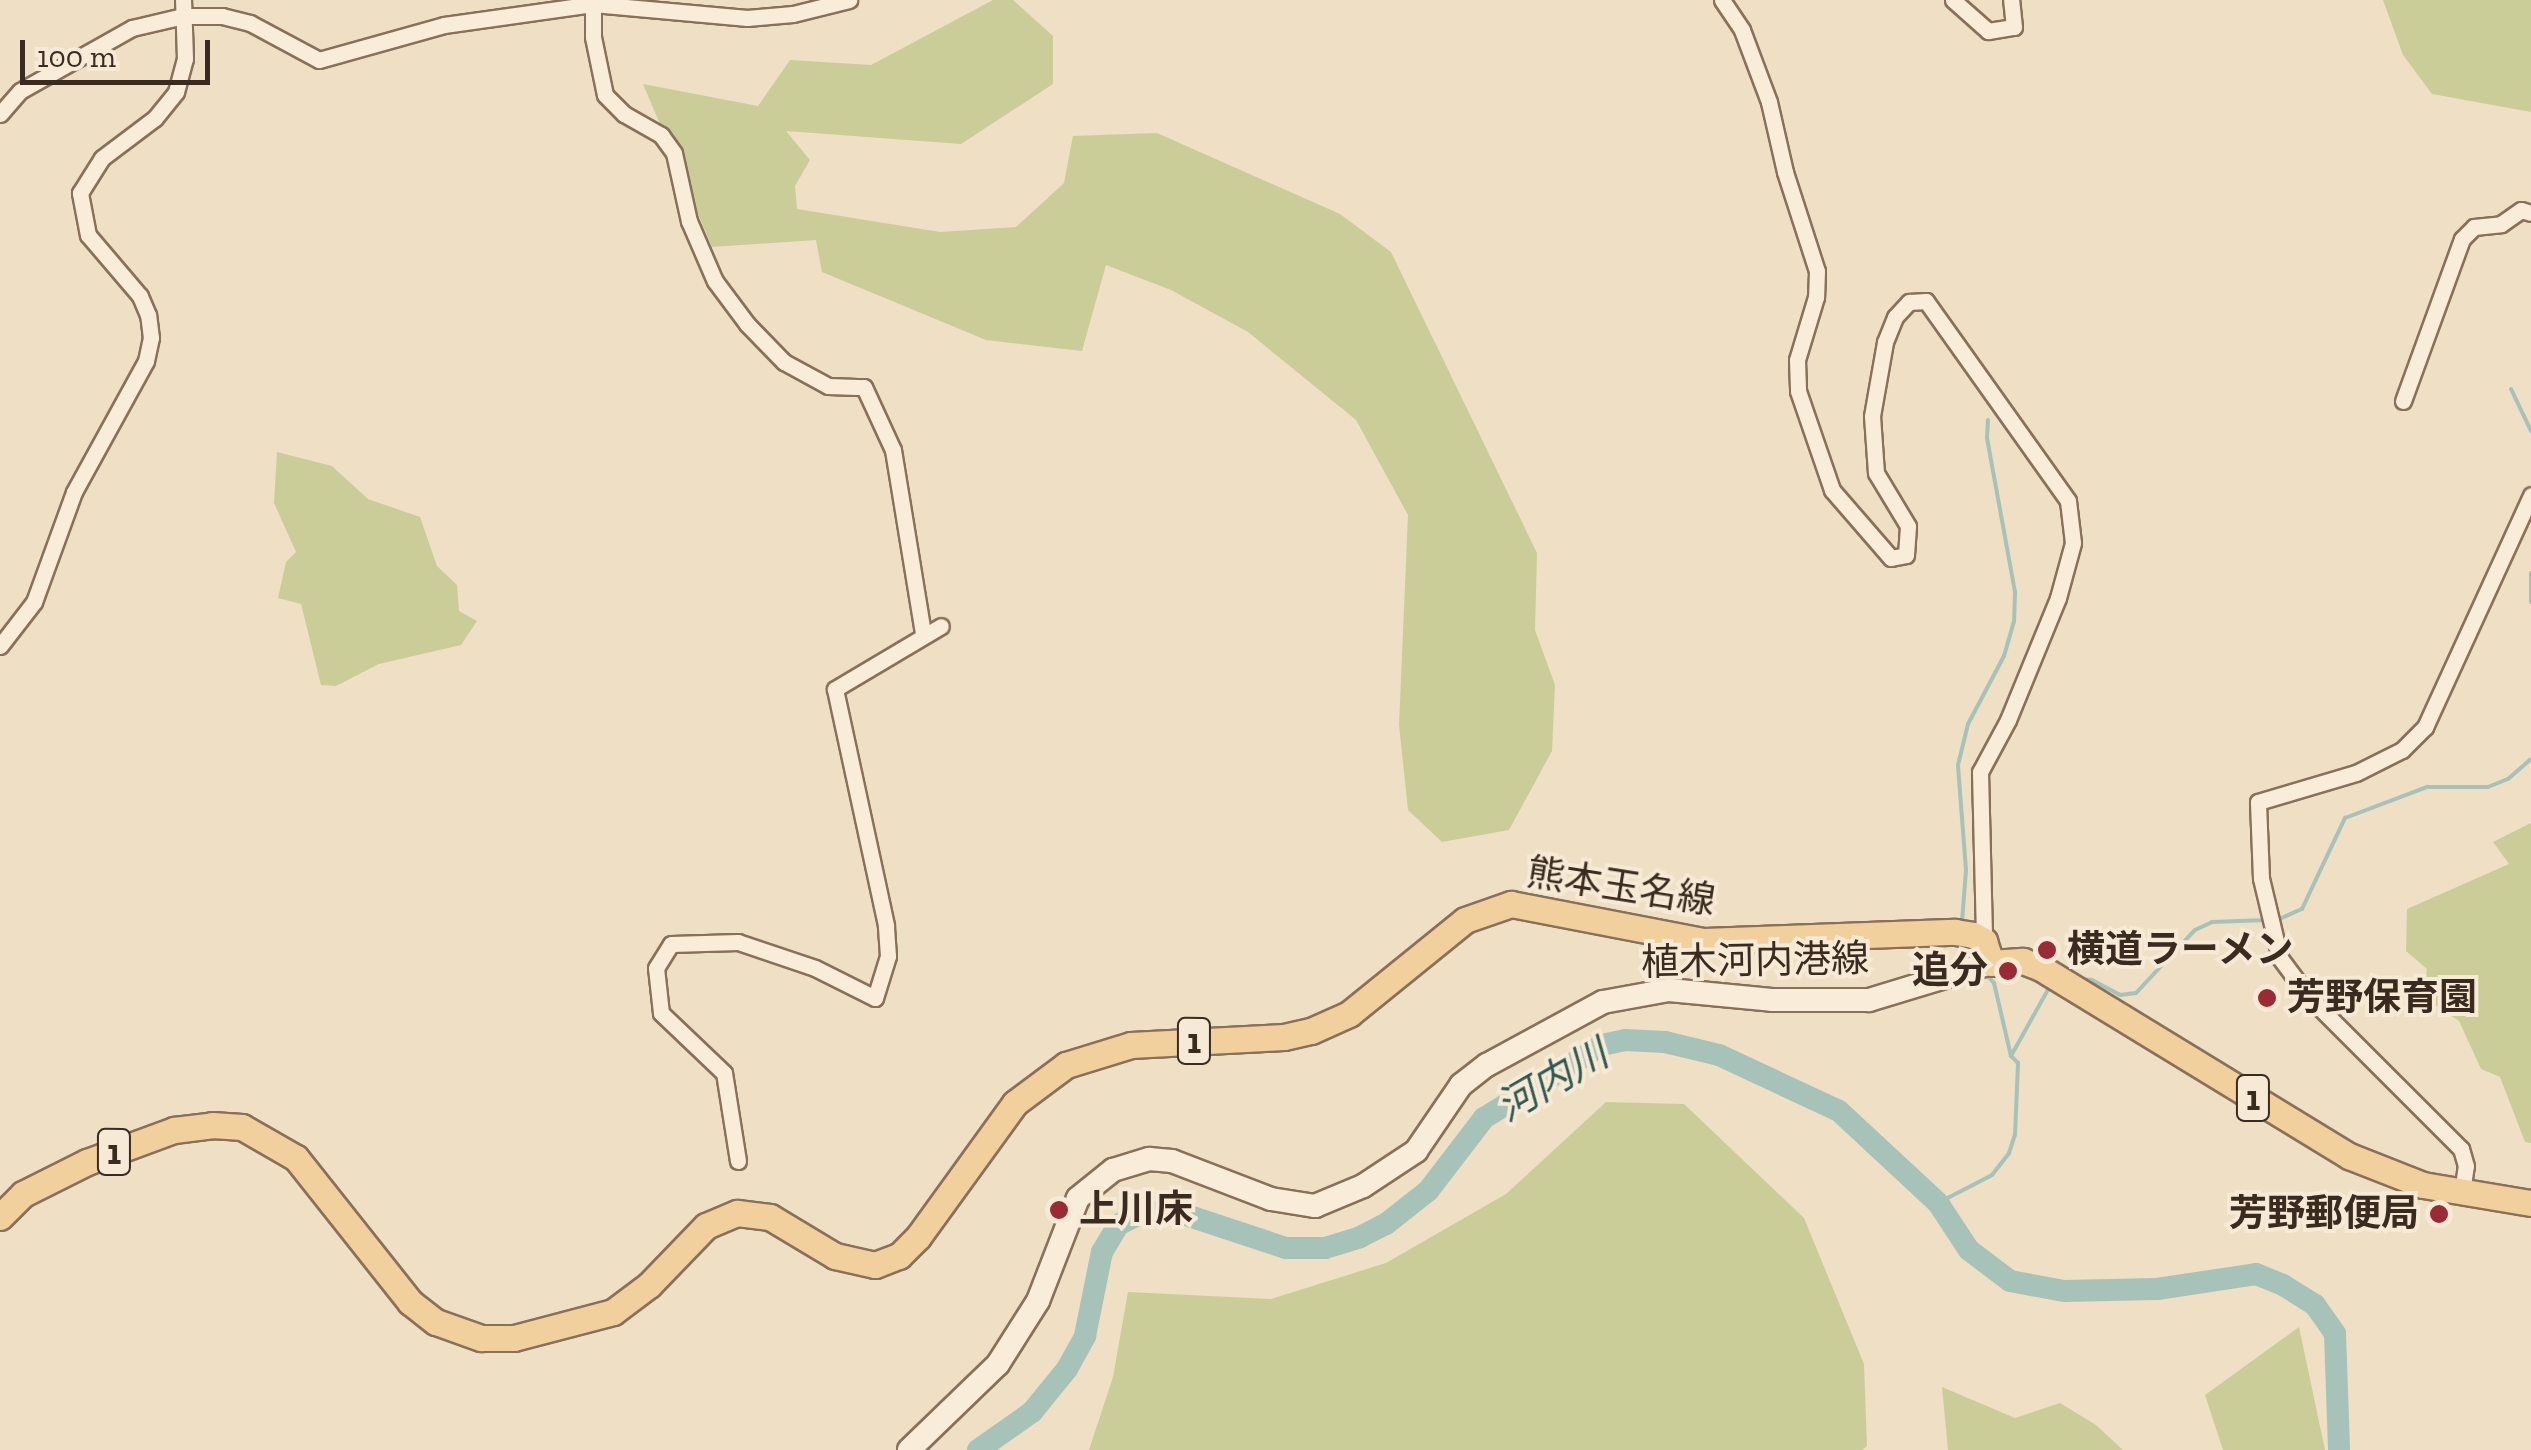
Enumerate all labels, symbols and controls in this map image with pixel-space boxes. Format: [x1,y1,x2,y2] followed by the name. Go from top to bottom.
[25,20,215,82] scale bar
[37,39,116,75] text: 100 m
[1524,850,1718,924] street label: 熊本玉名線
[2067,927,2295,973] place label: 横道ラーメン
[1641,936,1869,986] street label: 植木河内港線
[2036,939,2058,961] marker: 横道ラーメン
[1912,948,1988,994] place label: 追分
[1997,960,2019,982] marker: 追分
[2287,975,2477,1021] place label: 芳野保育園
[2256,987,2278,1009] marker: 芳野保育園
[1176,1011,1212,1071] road number: 1
[1488,1029,1616,1131] water label: 河内川
[2236,1068,2270,1128] road number: 1
[96,1122,132,1182] road number: 1
[1079,1187,1193,1233] place label: 上川床
[2229,1191,2419,1237] place label: 芳野郵便局
[1048,1199,1070,1221] marker: 上川床
[2428,1203,2450,1225] marker: 芳野郵便局

